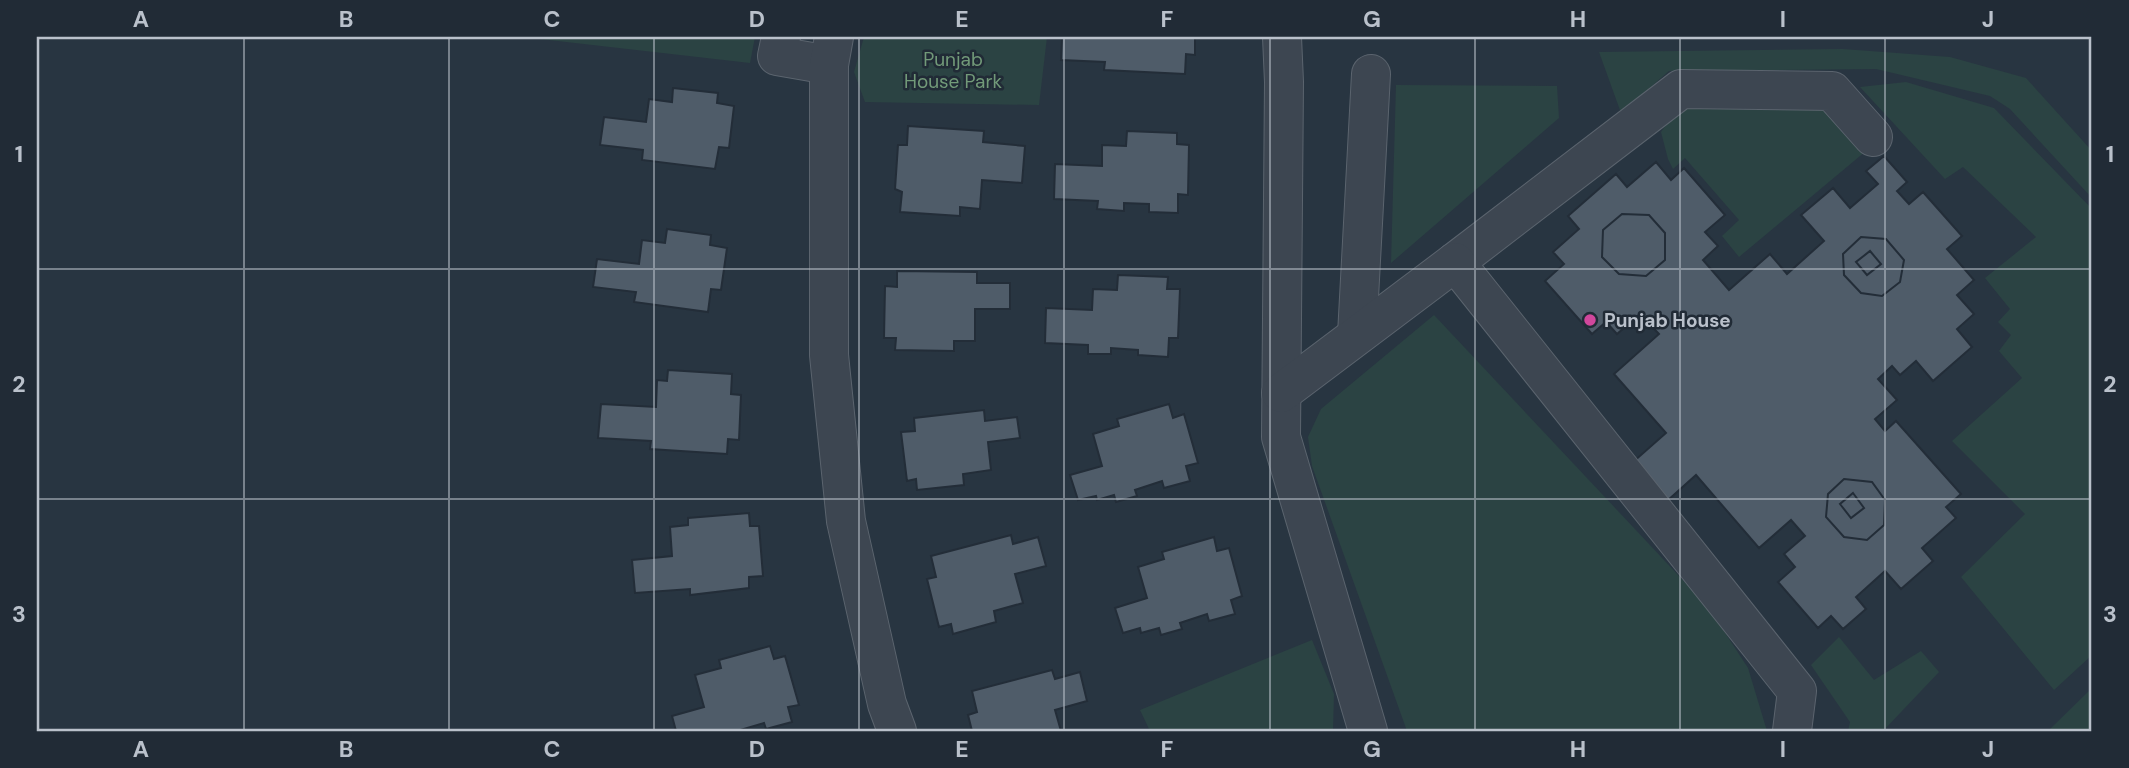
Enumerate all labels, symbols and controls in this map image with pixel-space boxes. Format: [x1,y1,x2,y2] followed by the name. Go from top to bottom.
[133,4,149,34] text: A
[339,4,353,34] text: B
[544,4,560,34] text: C
[749,4,765,34] text: D
[955,4,969,34] text: E
[1161,4,1174,34] text: F
[1363,4,1381,34] text: G
[1570,4,1586,34] text: H
[1780,4,1786,34] text: I
[1982,4,1994,34] text: J
[904,47,1002,94] park label: Punjab House Park
[15,139,23,169] text: 1
[2106,139,2114,169] text: 1
[1604,308,1731,333] place label: Punjab House
[1582,312,1598,328] marker: Punjab House
[12,369,26,399] text: 2
[2103,369,2117,399] text: 2
[12,599,26,629] text: 3
[2103,599,2117,629] text: 3
[133,734,149,764] text: A
[339,734,353,764] text: B
[544,734,560,764] text: C
[749,734,765,764] text: D
[955,734,969,764] text: E
[1161,734,1174,764] text: F
[1363,734,1381,764] text: G
[1570,734,1586,764] text: H
[1780,734,1786,764] text: I
[1982,734,1994,764] text: J

